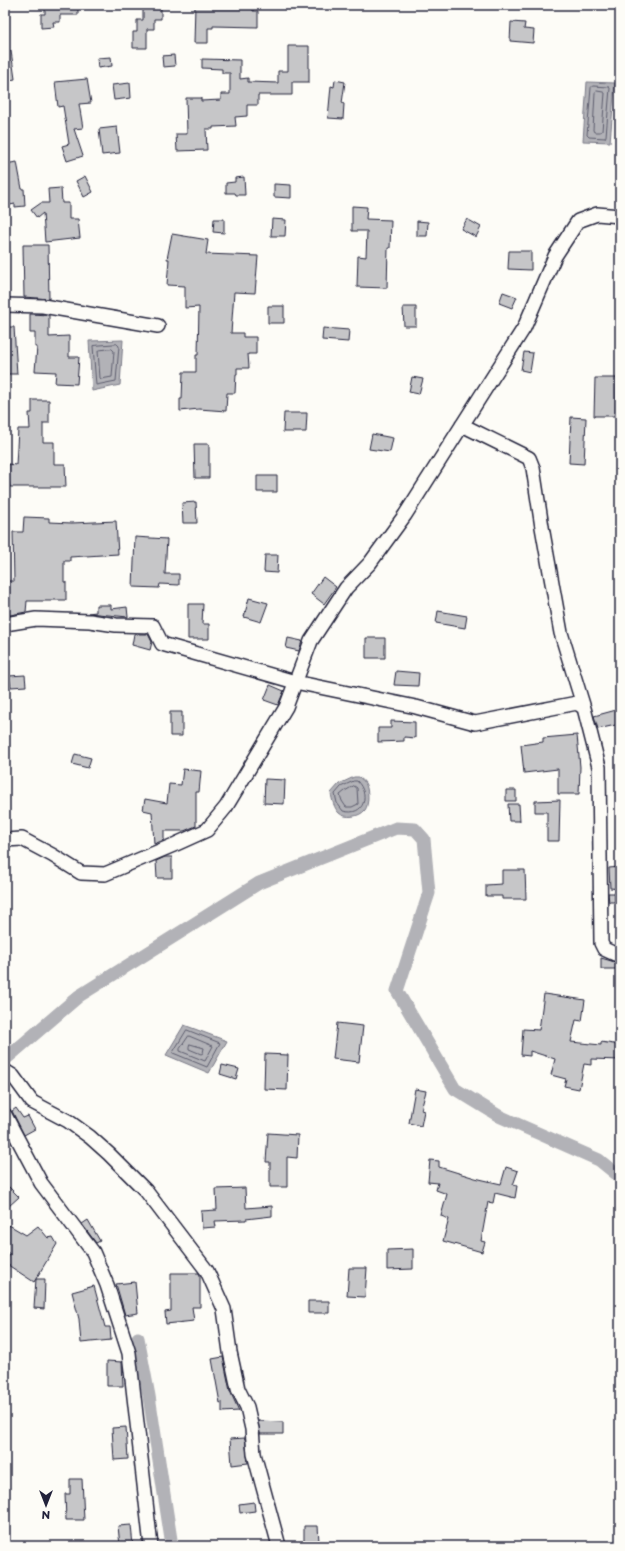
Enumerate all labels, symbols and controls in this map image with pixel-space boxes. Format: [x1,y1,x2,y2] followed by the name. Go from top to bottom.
[26,1485,66,1525] north arrow
[41,1507,50,1524] text: N

